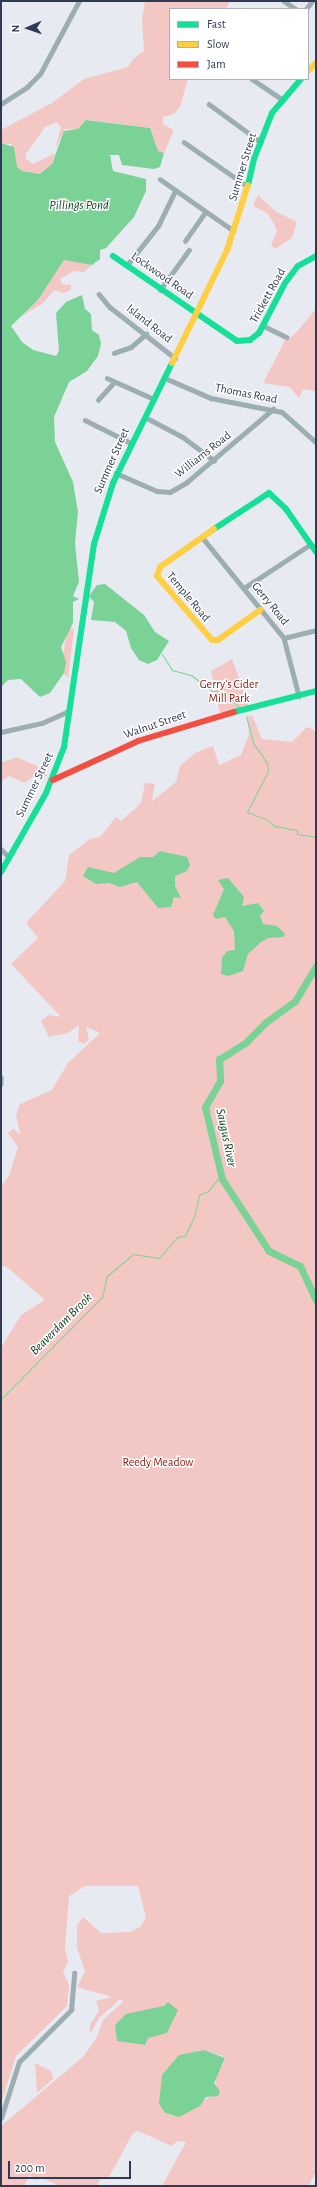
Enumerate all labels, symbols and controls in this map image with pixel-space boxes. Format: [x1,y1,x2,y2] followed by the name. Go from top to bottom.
[8,8,48,48] north arrow
[169,8,309,80] legend
[207,18,226,30] text: Fast
[10,24,21,32] text: N
[207,38,229,50] text: Slow
[207,58,226,70] text: Jam
[226,131,260,203] street label: Summer Street
[49,198,109,214] water label: Pillings Pond
[128,249,196,303] street label: Lockwood Road
[247,266,289,326] street label: Trickett Road
[123,302,175,346] street label: Island Road
[214,381,278,407] street label: Thomas Road
[91,426,133,496] street label: Summer Street
[172,428,234,482] street label: Williams Road
[163,569,213,625] street label: Temple Road
[248,580,292,628] street label: Gerry Road
[200,678,258,706] park label: Gerry's Cider Mill Park
[122,708,188,742] street label: Walnut Street
[13,750,57,820] street label: Summer Street
[211,1107,239,1169] water label: Saugus River
[28,1291,96,1359] water label: Beaverdam Brook
[123,1456,193,1470] park label: Reedy Meadow
[10,2153,133,2179] scale bar
[15,2162,45,2174] text: 200 m

